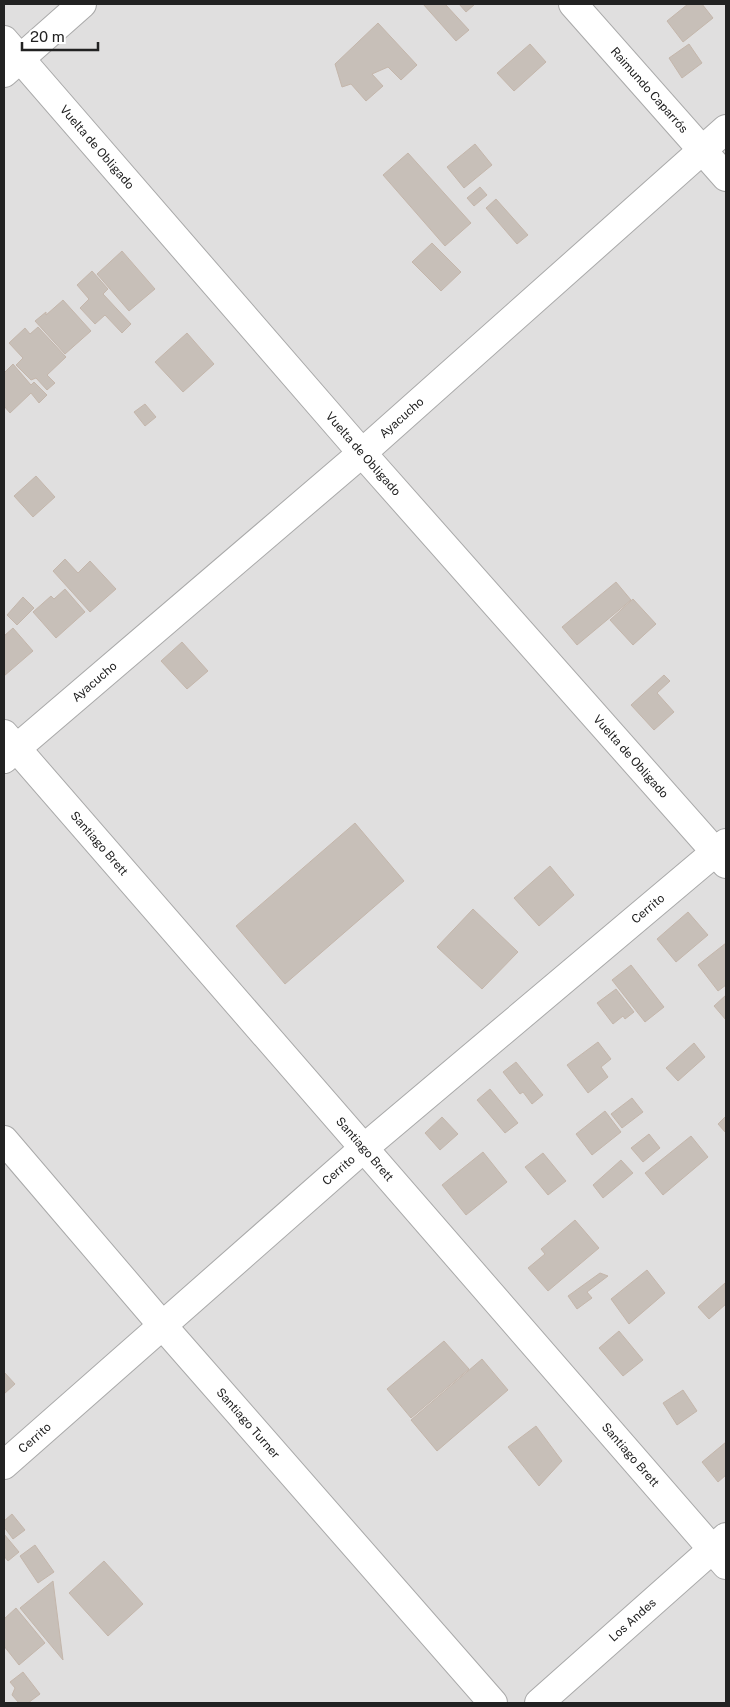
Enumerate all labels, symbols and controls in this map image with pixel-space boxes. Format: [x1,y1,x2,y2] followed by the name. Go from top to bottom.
[22,20,99,52] scale bar
[30,28,65,45] text: 20 m
[608,44,691,136] street label: Raimundo Caparrós
[57,103,137,192] street label: Vuelta de Obligado
[377,394,427,441] street label: Ayacucho
[323,409,404,499] street label: Vuelta de Obligado
[69,659,120,705] street label: Ayacucho
[590,712,671,801] street label: Vuelta de Obligado
[67,808,131,879] street label: Santiago Brett
[629,891,667,927] street label: Cerrito
[333,1114,397,1184] street label: Santiago Brett
[320,1152,358,1188] street label: Cerrito
[213,1385,283,1462] street label: Santiago Turner
[16,1420,54,1456] street label: Cerrito
[599,1420,662,1490] street label: Santiago Brett
[606,1596,659,1644] street label: Los Andes

